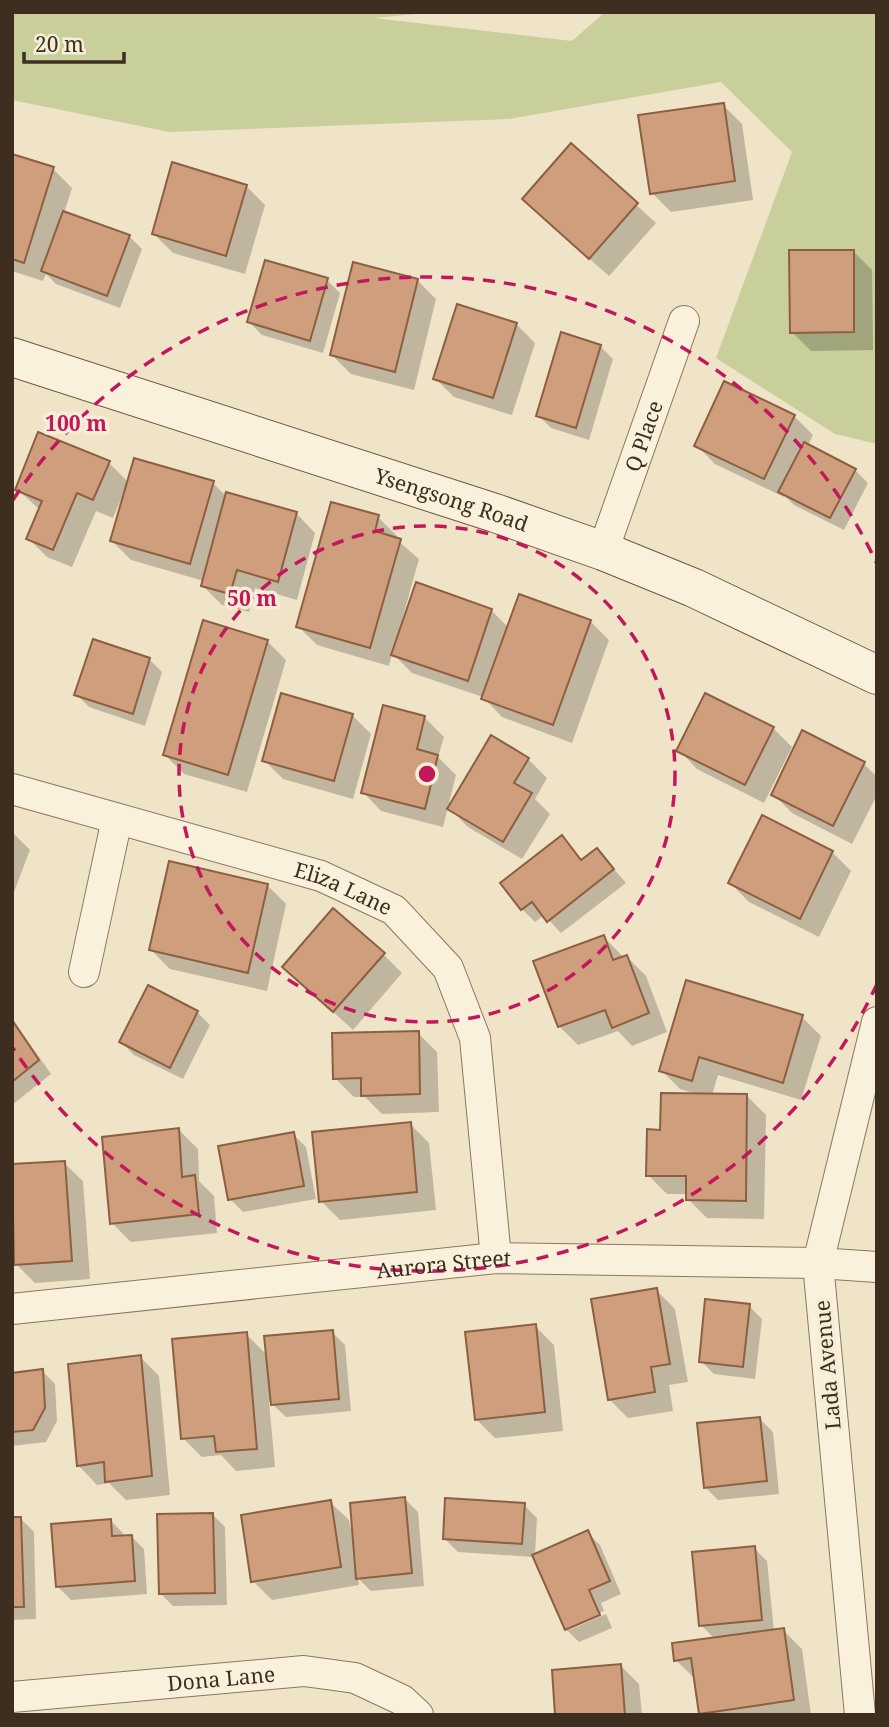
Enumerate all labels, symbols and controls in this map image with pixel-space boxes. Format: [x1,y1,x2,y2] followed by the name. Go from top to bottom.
[24,21,124,65] scale bar
[35,30,84,58] text: 20 m
[618,397,669,475] street label: Q Place
[45,409,107,437] text: 100 m
[370,461,532,538] street label: Ysengsong Road
[227,584,277,612] text: 50 m
[415,762,439,786] centre of rings
[291,855,397,921] street label: Eliza Lane
[375,1244,511,1285] street label: Aurora Street
[807,1299,847,1431] street label: Lada Avenue
[166,1660,276,1697] street label: Dona Lane

